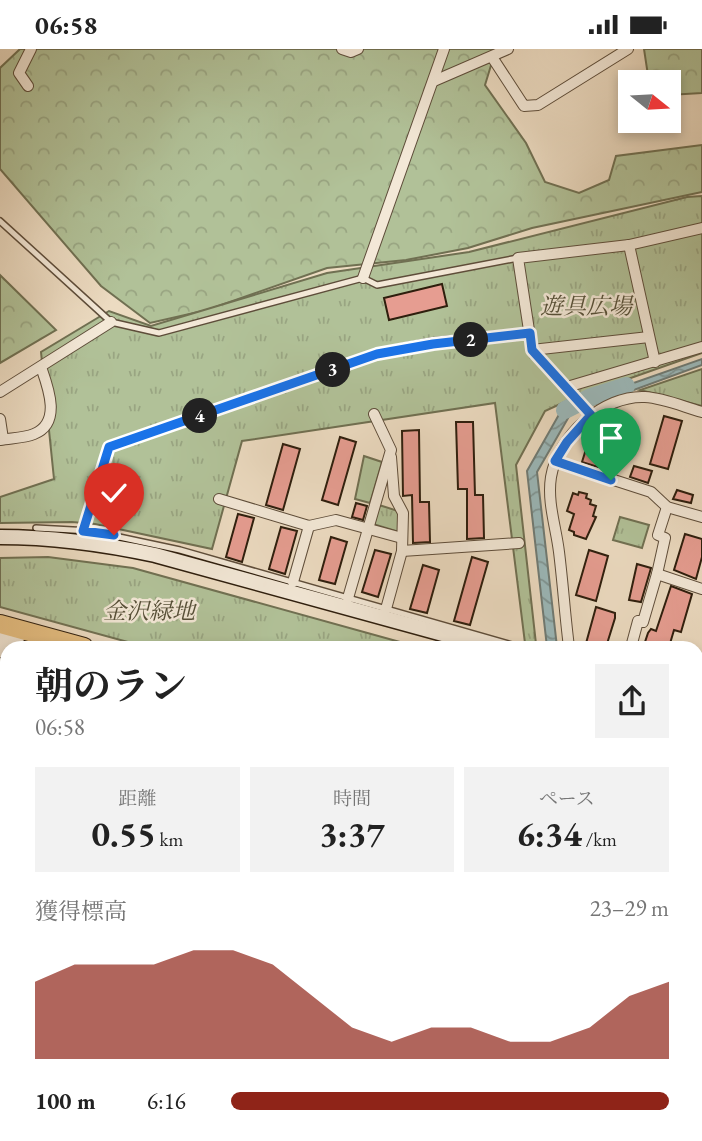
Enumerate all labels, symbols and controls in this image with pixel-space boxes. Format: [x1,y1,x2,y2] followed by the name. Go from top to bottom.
[35,8,97,42] text: 06:58
[618,70,681,133] north arrow
[618,70,681,133] map controls
[540,291,634,321] park label: 遊具広場
[454,323,489,357] pin: 2
[465,327,476,352] text: 2
[316,353,350,387] pin: 3
[327,357,338,382] text: 3
[182,399,218,433] pin: 4
[194,403,205,428] text: 4
[581,408,641,480] pin
[592,419,630,457] icon: arrive
[84,463,144,535] pin
[95,474,133,512] icon: check
[103,596,198,626] park label: 金沢緑地
[35,661,187,710] text: 朝のラン
[595,664,669,738] button: share
[35,712,85,742] text: 06:58
[118,786,156,811] text: 距離
[333,786,371,811] text: 時間
[539,786,595,811] text: ペース
[91,811,156,856] text: 0.55
[319,811,385,856] text: 3:37
[516,811,582,856] text: 6:34
[156,827,183,852] text: km
[582,827,617,852] text: /km
[590,893,669,923] text: 23–29 m
[35,896,127,926] text: 獲得標高
[35,1086,96,1116] text: 100 m
[147,1086,186,1116] text: 6:16

